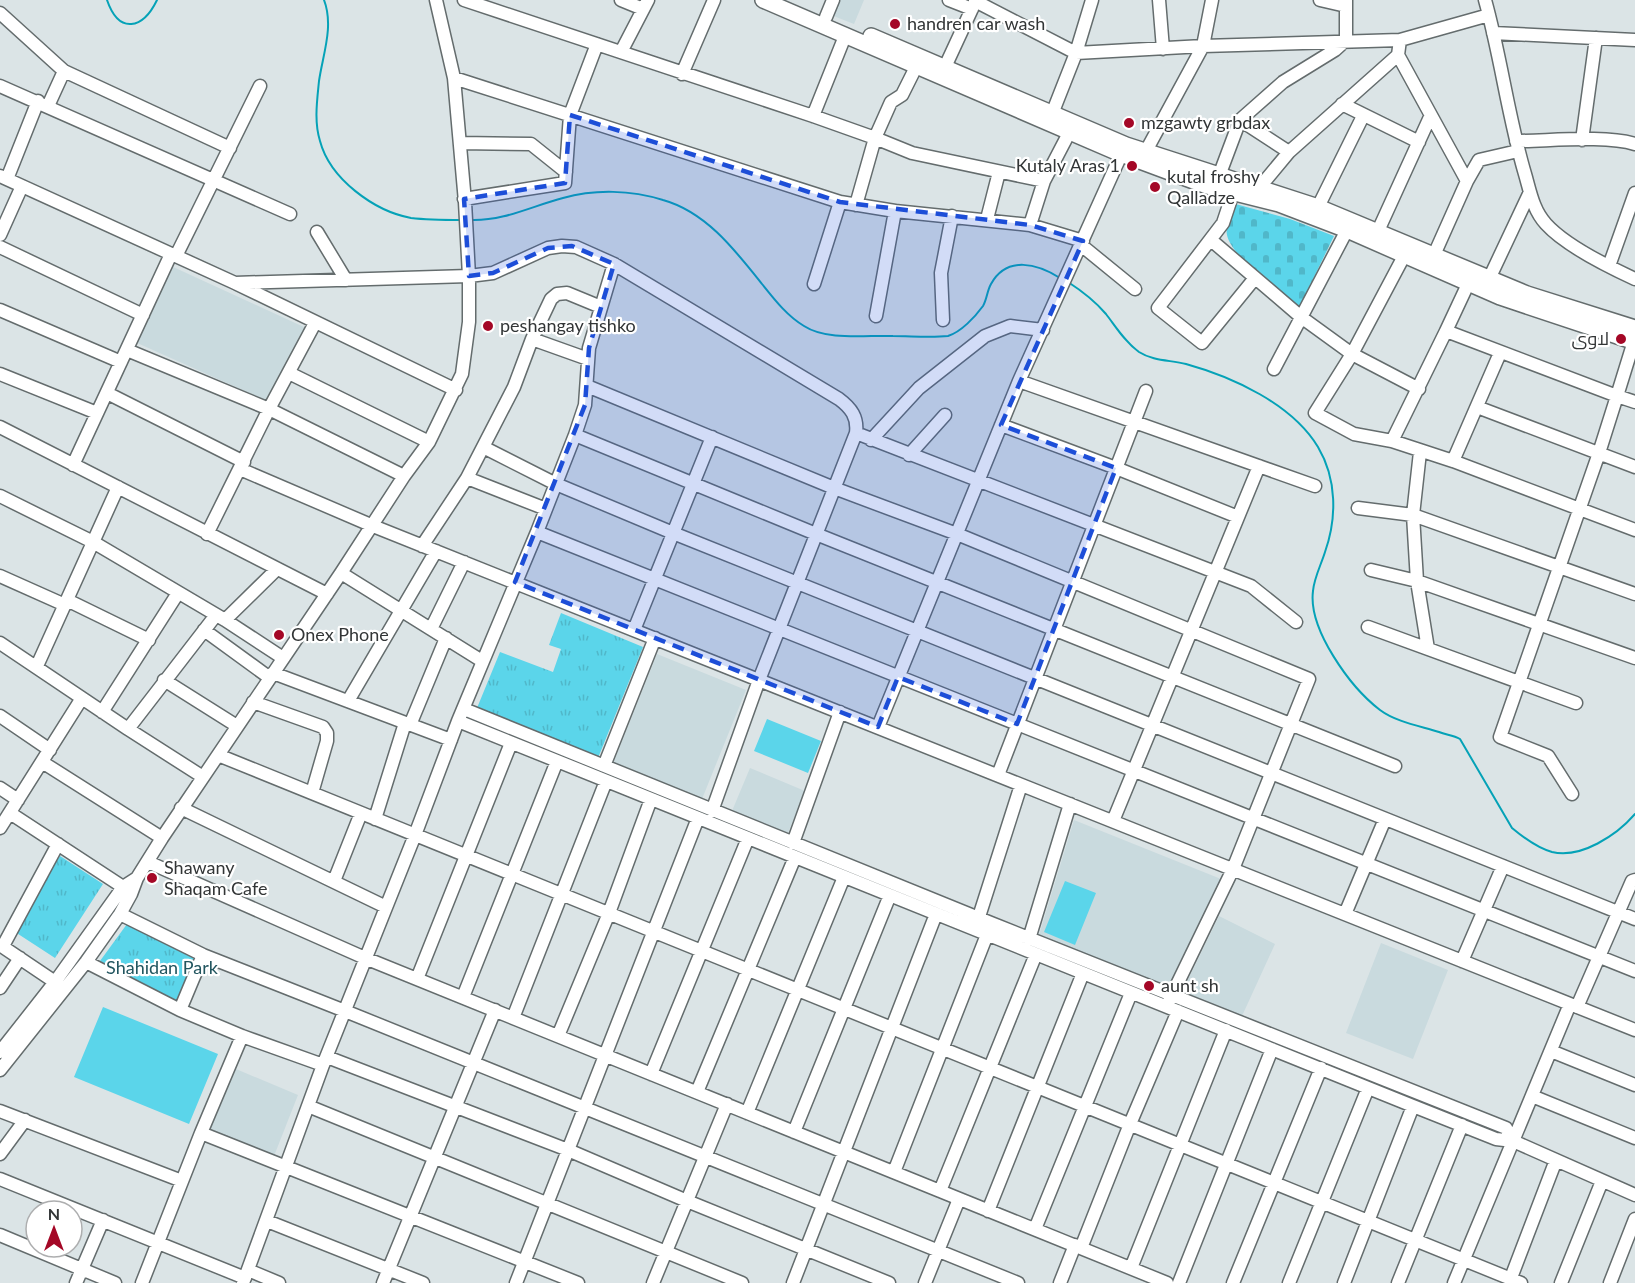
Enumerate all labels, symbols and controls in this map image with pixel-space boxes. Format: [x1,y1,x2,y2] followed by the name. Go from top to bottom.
[907,12,1045,34] place label: handren car wash
[888,17,902,31] marker: handren car wash
[1141,111,1270,133] place label: mzgawty grbdax
[1122,116,1136,130] marker: mzgawty grbdax
[1016,154,1120,176] place label: Kutaly Aras 1
[1125,159,1139,173] marker: Kutaly Aras 1
[1167,165,1261,208] place label: kutal froshy Qalladze
[1148,180,1162,194] marker: kutal froshy Qalladze
[500,314,636,336] place label: peshangay tishko
[481,319,495,333] marker: peshangay tishko
[1571,327,1609,350] place label: لاوی
[1614,332,1628,346] marker: لاوی
[291,623,389,645] place label: Onex Phone
[272,628,286,642] marker: Onex Phone
[164,856,267,899] place label: Shawany Shaqam Cafe
[145,871,159,885] marker: Shawany Shaqam Cafe
[106,956,219,978] park label: Shahidan Park
[1161,974,1219,996] place label: aunt sh
[1142,979,1156,993] marker: aunt sh
[24,1199,84,1259] north arrow
[48,1204,60,1223] text: N

